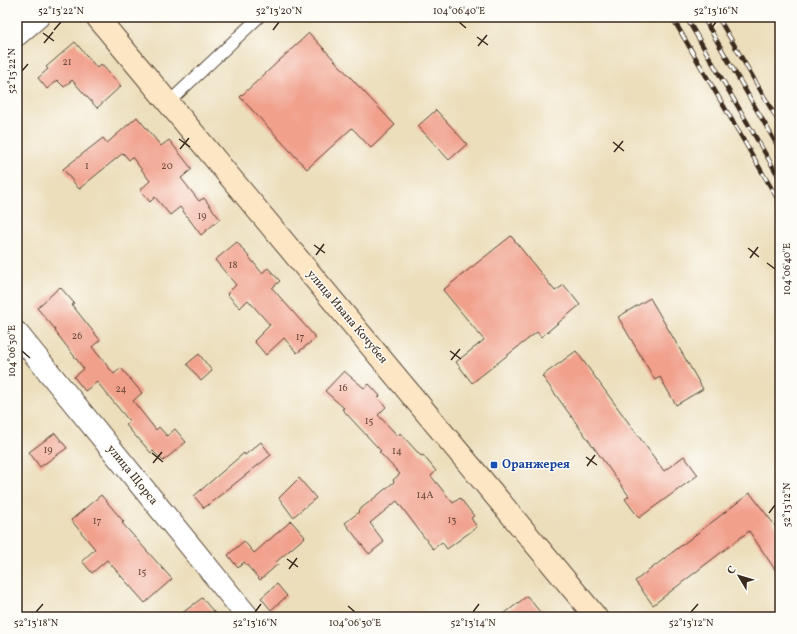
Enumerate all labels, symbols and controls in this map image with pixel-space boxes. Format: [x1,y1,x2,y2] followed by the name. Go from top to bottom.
[38,4,85,18] text: 52°13'22"N
[256,4,303,18] text: 52°13'20"N
[433,4,485,18] text: 104°06'40"E
[694,4,739,18] text: 52°13'16"N
[5,47,19,94] text: 52°13'22"N
[62,55,72,69] house number: 21
[85,159,89,173] house number: 1
[161,159,173,173] house number: 20
[197,209,207,223] house number: 19
[780,243,794,295] text: 104°06'40"E
[229,258,237,272] house number: 18
[303,267,391,367] street label: улица Ивана Кочубея
[5,325,19,377] text: 104°06'30"E
[72,329,82,343] house number: 26
[296,330,305,344] house number: 17
[339,381,347,395] house number: 16
[115,382,127,396] house number: 24
[365,414,374,428] house number: 15
[103,442,161,508] street label: улица Щорса
[43,443,53,457] house number: 19
[392,444,402,458] house number: 14
[502,457,570,473] place label: Оранжерея
[489,460,499,470] marker: Оранжерея
[780,482,794,527] text: 52°13'12"N
[417,488,433,502] house number: 14А
[447,513,457,527] house number: 13
[93,514,102,528] house number: 17
[719,556,759,596] north arrow
[724,563,740,578] text: С
[138,565,147,579] house number: 15
[14,616,59,630] text: 52°13'18"N
[233,616,278,630] text: 52°13'16"N
[329,616,381,630] text: 104°06'30"E
[450,616,496,630] text: 52°13'14"N
[669,616,714,630] text: 52°13'12"N

